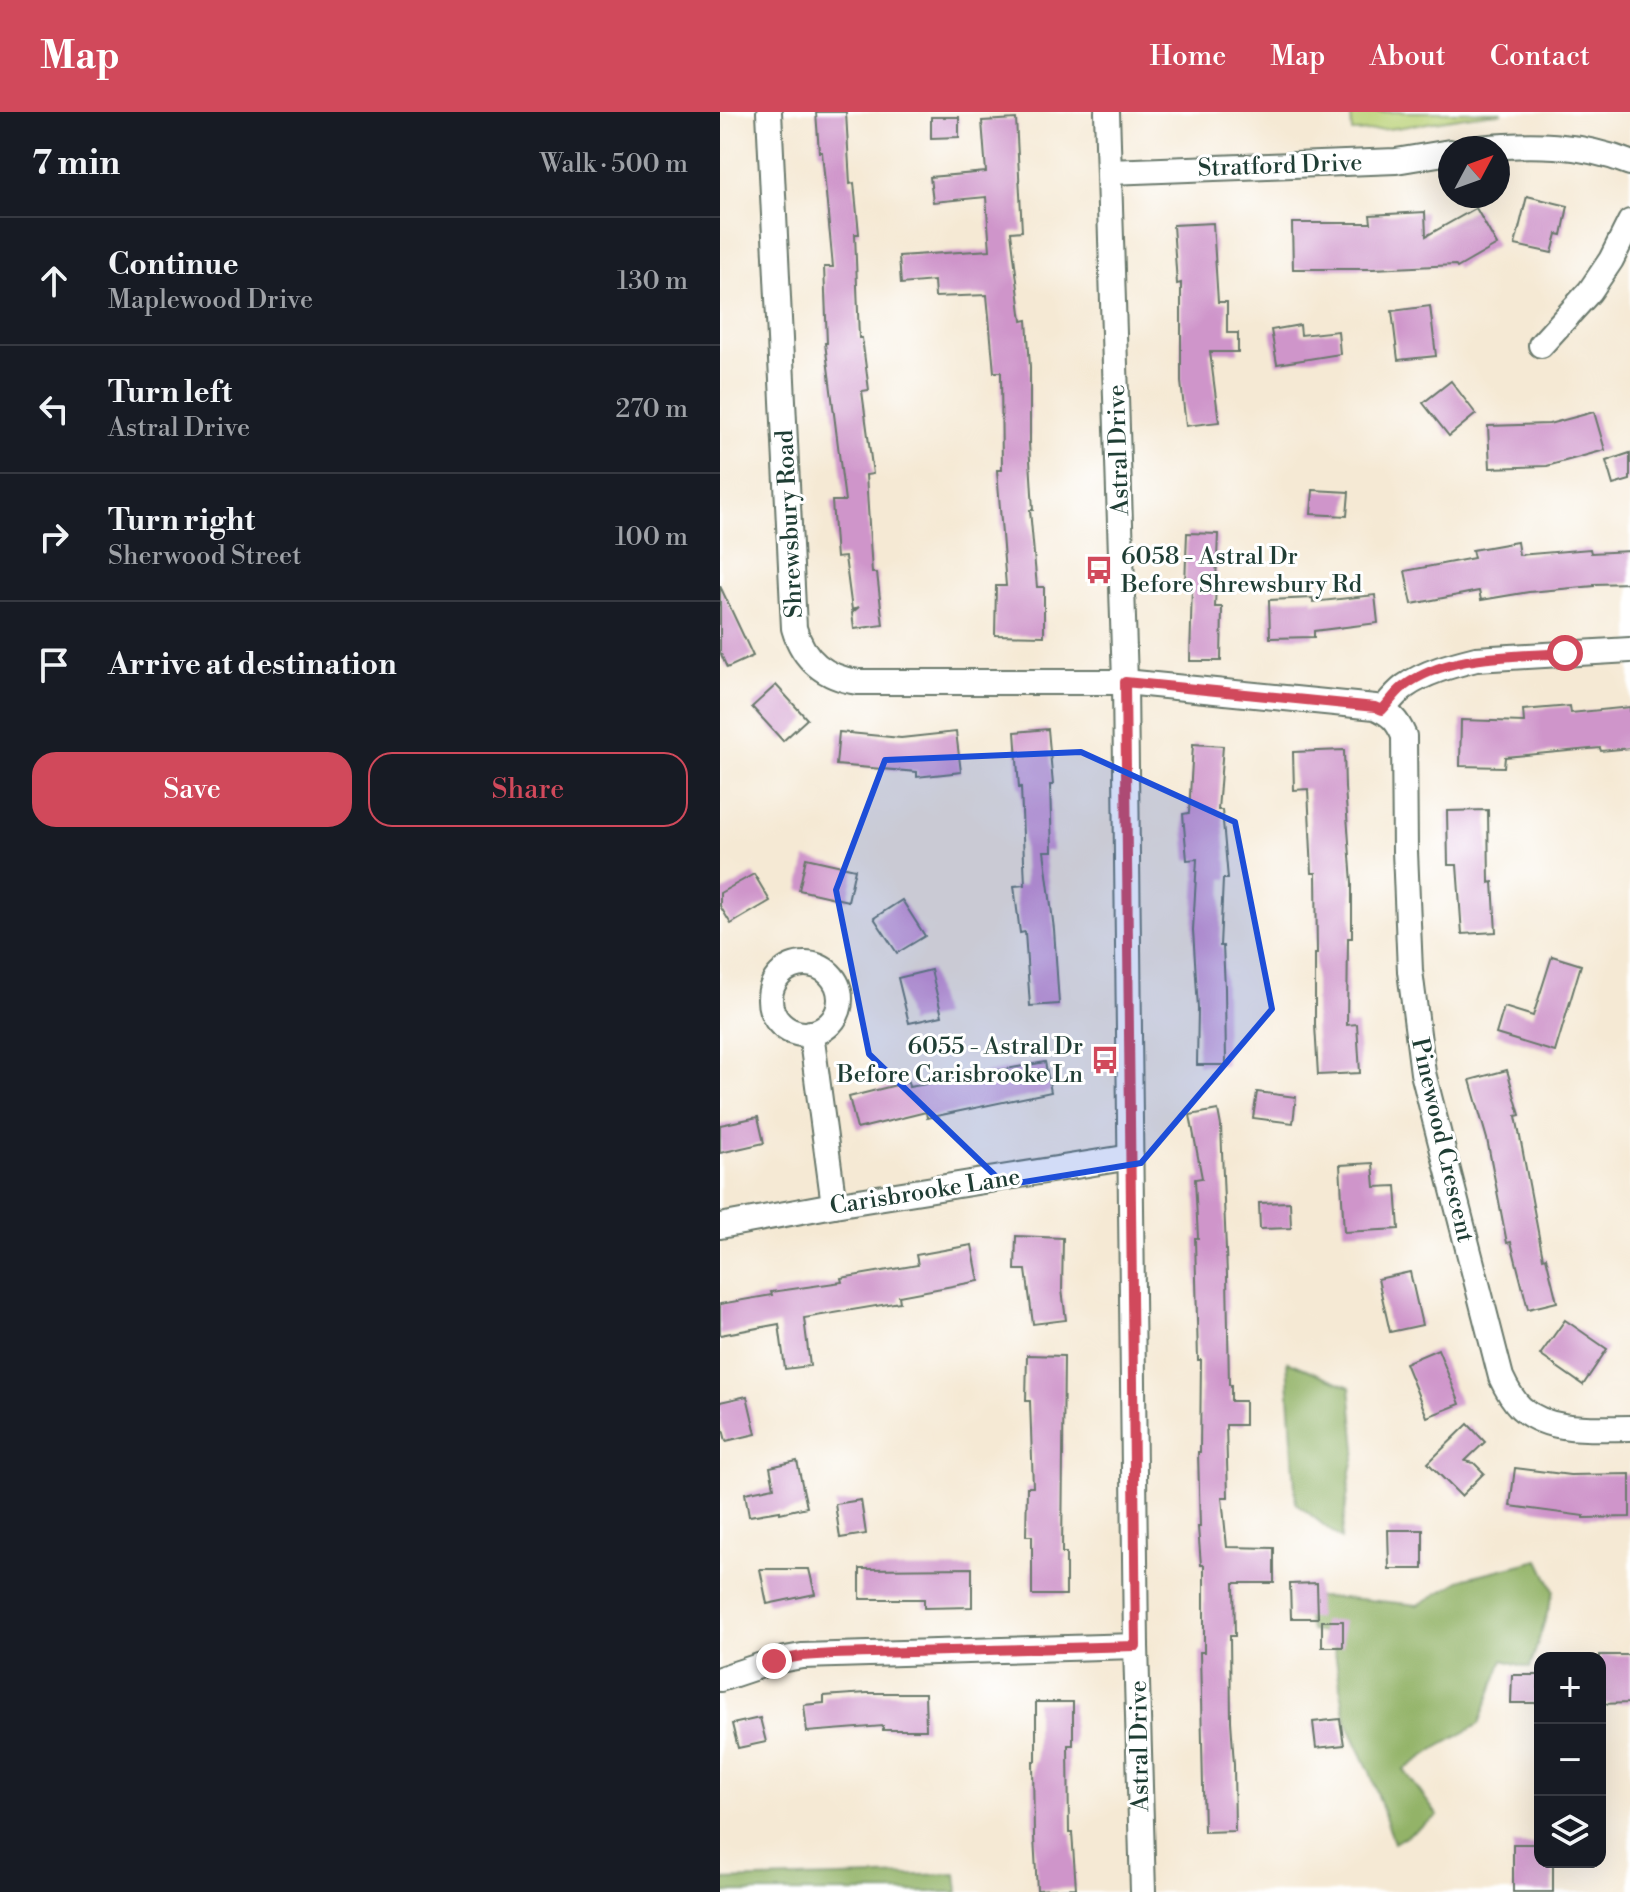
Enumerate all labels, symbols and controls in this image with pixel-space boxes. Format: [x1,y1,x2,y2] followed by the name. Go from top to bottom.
[40,33,120,80] text: Map
[1150,39,1226,74] text: Home
[1270,39,1325,74] text: Map
[1369,39,1446,74] text: About
[1490,39,1590,74] text: Contact
[1438,136,1510,208] north arrow
[32,143,120,185] text: 7 min
[540,148,688,180] text: Walk · 500 m
[1197,148,1363,184] street label: Stratford Drive
[108,246,239,284] text: Continue
[32,259,76,303] icon: ahead
[617,265,688,297] text: 130 m
[108,284,313,316] text: Maplewood Drive
[108,374,232,412] text: Turn left
[1102,384,1136,517] street label: Astral Drive
[32,387,76,431] icon: left
[615,393,688,425] text: 270 m
[108,412,250,444] text: Astral Drive
[770,429,810,619] street label: Shrewsbury Road
[108,502,255,540] text: Turn right
[32,515,76,559] icon: right
[615,521,688,553] text: 100 m
[108,540,301,572] text: Sherwood Street
[1120,542,1362,600] place label: 6058 - Astral Dr Before Shrewsbury Rd
[1084,555,1114,585] bus stop icon: 6058 - Astral Dr Before Shrewsbury Rd
[1547,635,1583,671] route start
[32,643,76,687] icon: arrive
[108,646,397,684] text: Arrive at destination
[32,752,352,827] button: Save
[368,752,688,827] button: Share
[836,1032,1083,1090] place label: 6055 - Astral Dr Before Carisbrooke Ln
[1404,1035,1480,1246] street label: Pinewood Crescent
[1090,1045,1120,1075] bus stop icon: 6055 - Astral Dr Before Carisbrooke Ln
[828,1162,1023,1222] street label: Carisbrooke Lane
[756,1643,792,1679] route end
[1534,1652,1606,1868] map controls
[1534,1652,1606,1724] button: +
[1124,1680,1156,1813] street label: Astral Drive
[1534,1724,1606,1796] button: −
[1534,1796,1606,1868] button: layers

